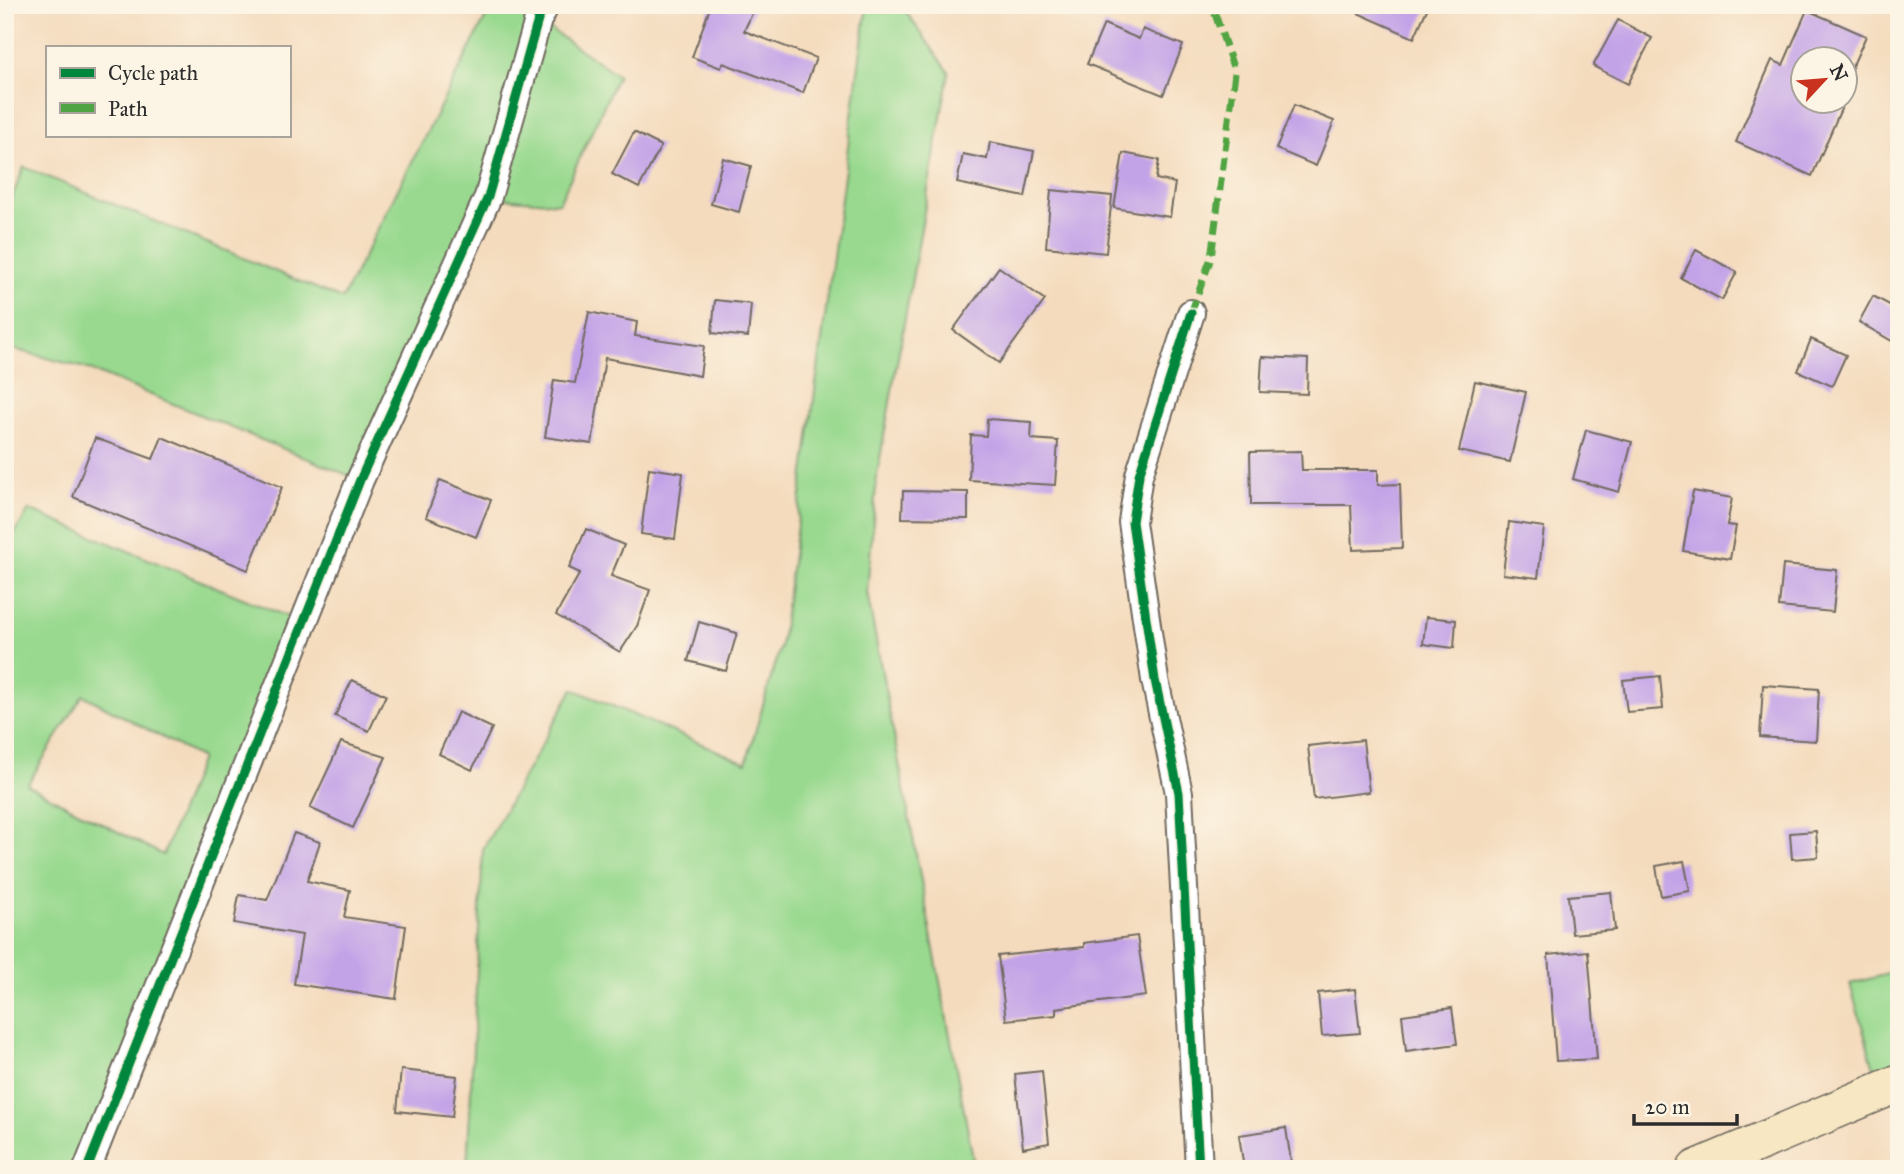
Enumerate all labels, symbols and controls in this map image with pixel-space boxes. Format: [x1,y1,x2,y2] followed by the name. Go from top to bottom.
[46,46,290,136] legend
[1788,46,1858,116] north arrow
[108,60,199,86] text: Cycle path
[1825,60,1853,85] text: N
[108,96,148,122] text: Path
[1634,1083,1738,1127] scale bar
[1645,1094,1690,1120] text: 20 m

